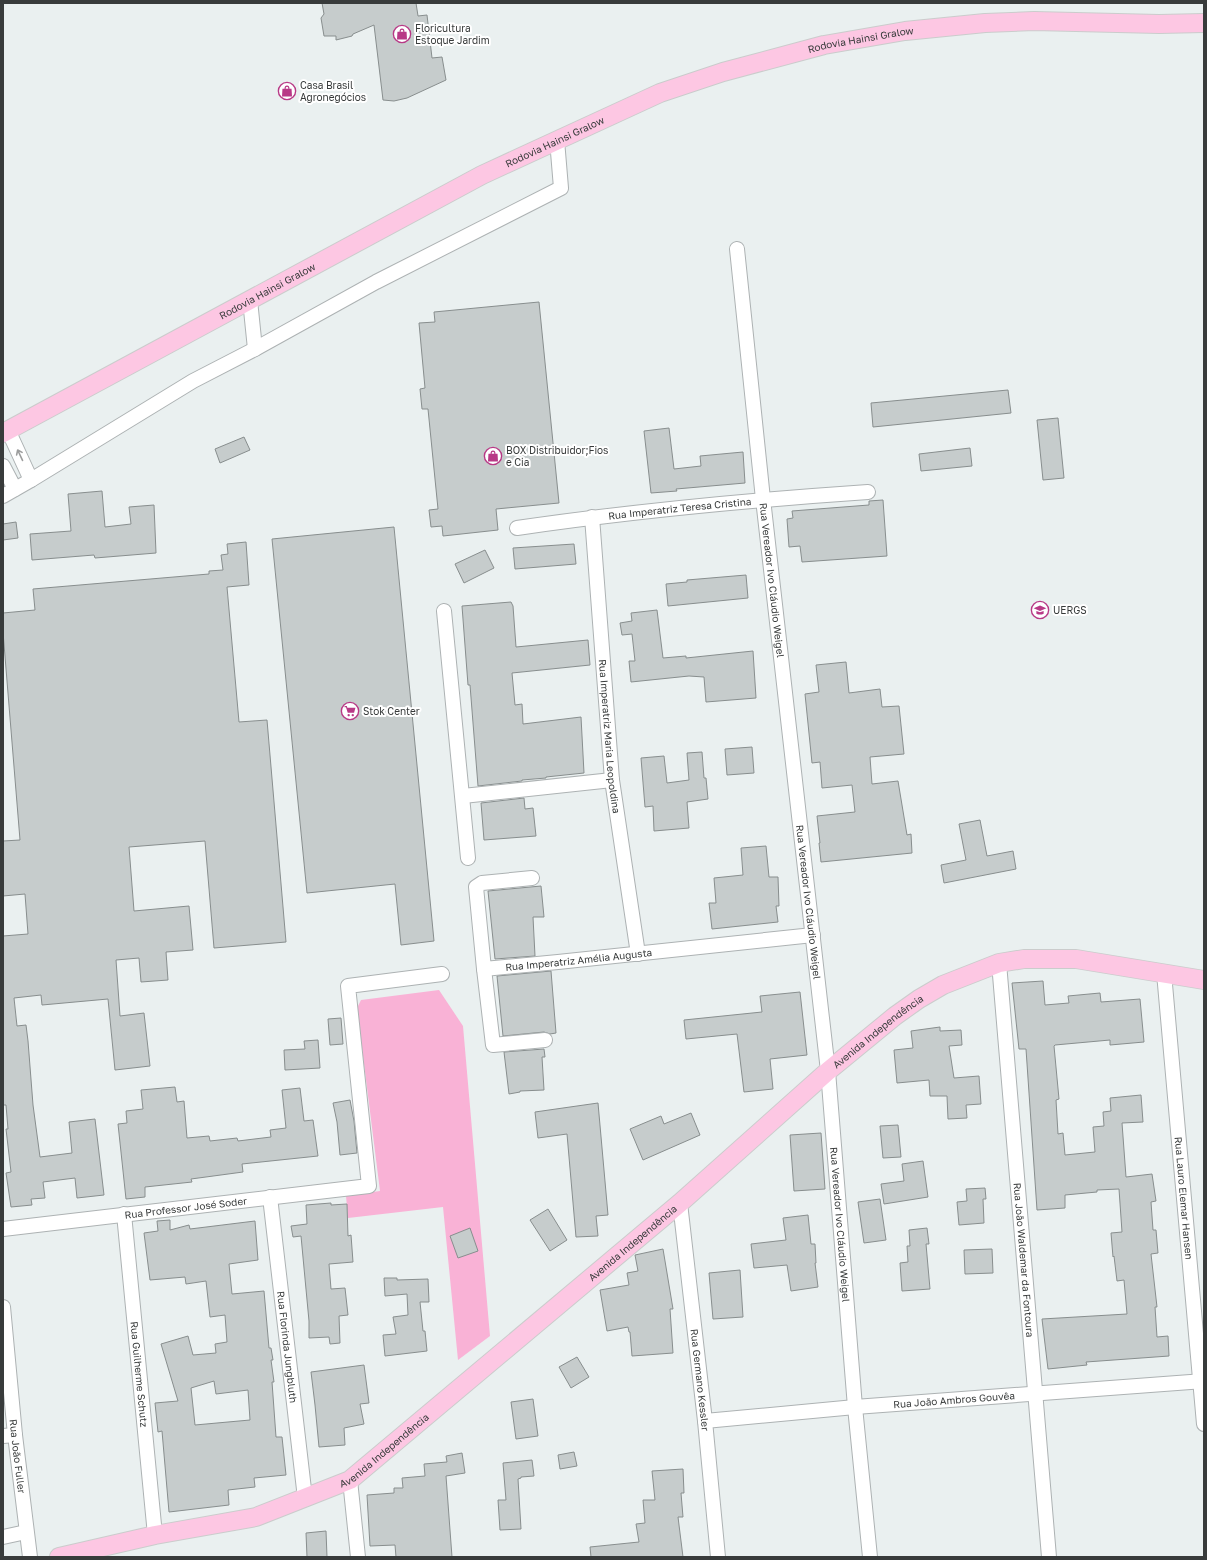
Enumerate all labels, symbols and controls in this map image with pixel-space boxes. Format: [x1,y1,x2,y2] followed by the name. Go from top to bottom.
[415,22,490,46] place label: Floricultura Estoque Jardim
[392,24,412,44] shop icon: Floricultura Estoque Jardim
[806,24,914,55] street label: Rodovia Hainsi Gralow
[300,79,366,103] place label: Casa Brasil Agronegócios
[277,81,297,101] shop icon: Casa Brasil Agronegócios
[503,114,606,169] street label: Rodovia Hainsi Gralow
[217,260,317,321] street label: Rodovia Hainsi Gralow
[506,444,608,468] place label: BOX Distribuidor;Fios e Cia
[483,446,503,466] shop icon: BOX Distribuidor;Fios e Cia
[16,449,23,461] one-way arrow
[608,495,752,522] street label: Rua Imperatriz Teresa Cristina
[757,502,787,658] street label: Rua Vereador Ivo Cláudio Weigel
[1030,600,1050,620] school or university icon: UERGS
[1053,604,1087,616] place label: UERGS
[597,659,623,814] street label: Rua Imperatriz Maria Leopoldina
[340,701,360,721] supermarket icon: Stok Center
[363,705,420,717] place label: Stok Center
[794,824,824,980] street label: Rua Vereador Ivo Cláudio Weigel
[505,946,653,973] street label: Rua Imperatriz Amélia Augusta
[830,992,925,1071] street label: Avenida Independência
[1173,1136,1195,1260] street label: Rua Lauro Elemar Hansen
[828,1146,853,1303] street label: Rua Vereador Ivo Cláudio Weigel
[1012,1182,1036,1338] street label: Rua João Waldemar da Fontoura
[124,1194,248,1221] street label: Rua Professor José Soder
[586,1202,679,1283] street label: Avenida Independência
[275,1290,300,1404] street label: Rua Florinda Jungbluth
[128,1321,151,1428] street label: Rua Guilherme Schutz
[688,1328,712,1432] street label: Rua Germano Kessler
[893,1389,1015,1410] street label: Rua João Ambros Gouvêa
[338,1411,431,1490] street label: Avenida Independência
[8,1419,28,1494] street label: Rua João Fuller

